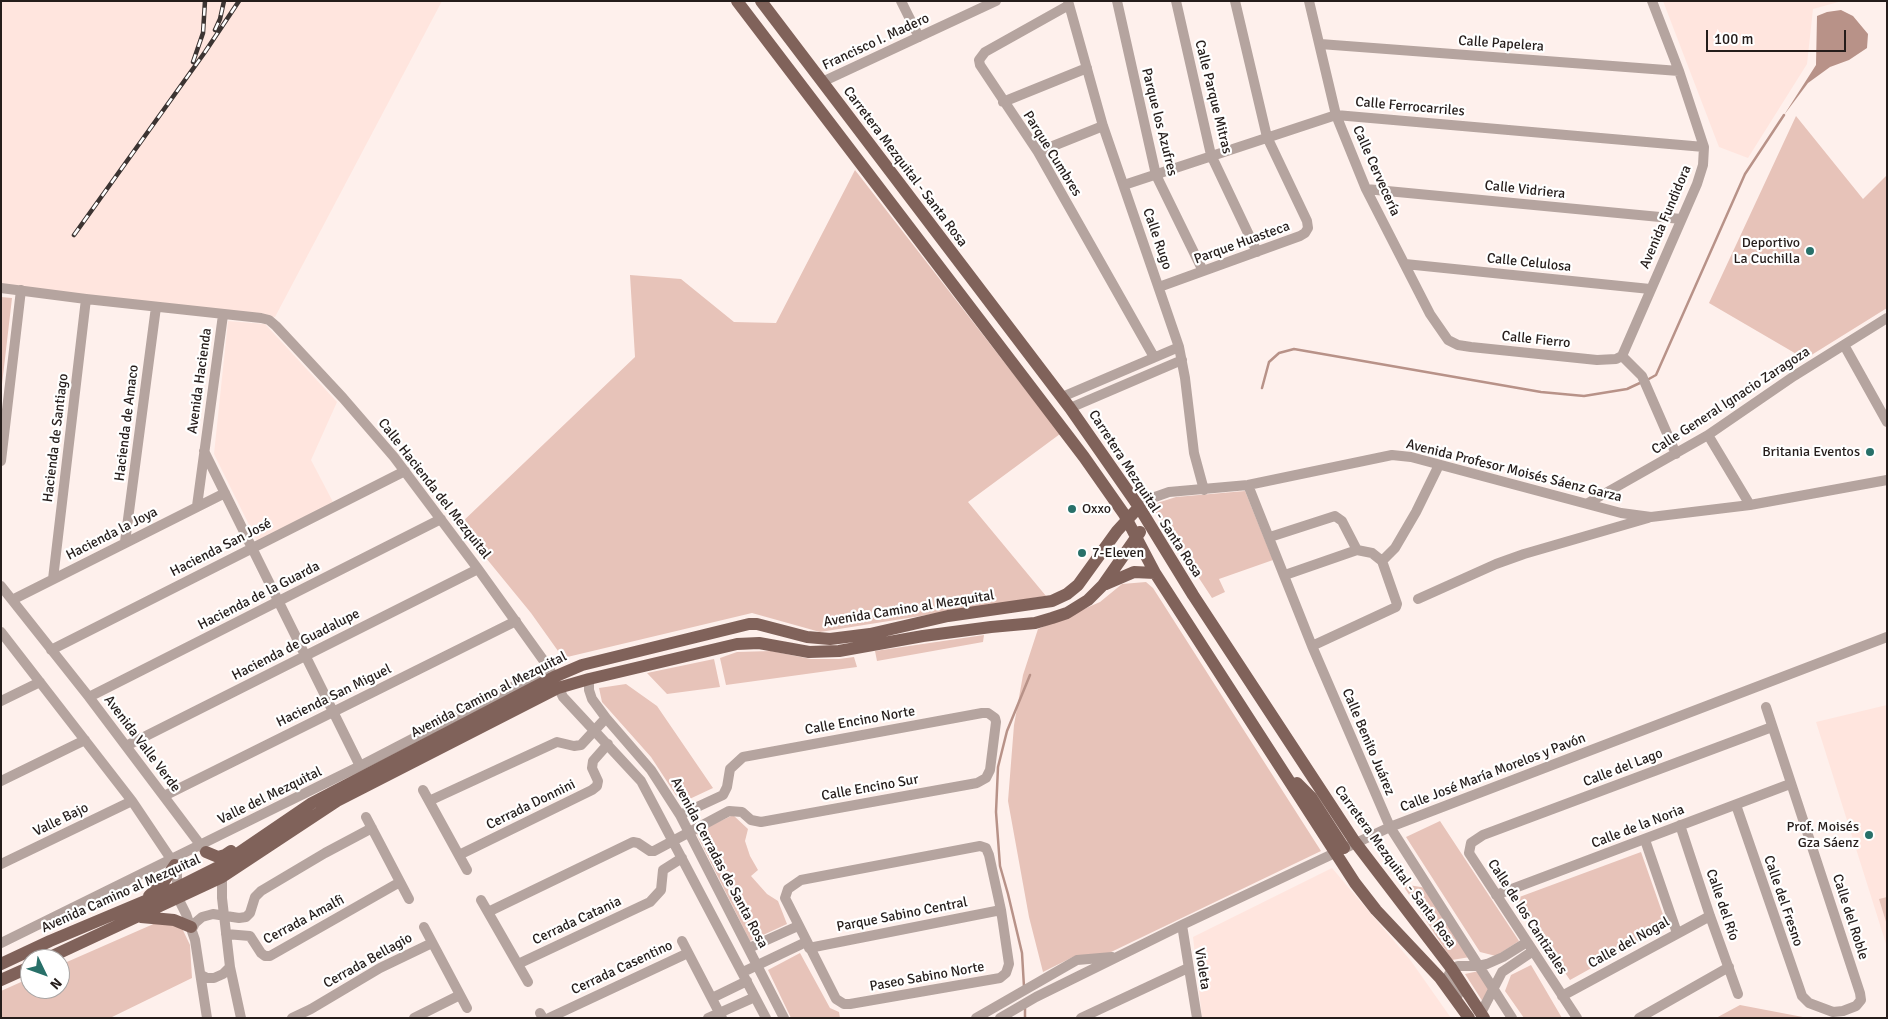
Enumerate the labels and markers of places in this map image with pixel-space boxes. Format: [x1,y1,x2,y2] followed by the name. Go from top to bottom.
[1733,235,1800,268] place label: Deportivo La Cuchilla
[1804,245,1816,257] marker: Deportivo La Cuchilla
[1762,444,1860,460] place label: Britania Eventos
[1864,446,1876,458] marker: Britania Eventos
[1082,501,1111,517] place label: Oxxo
[1066,503,1078,515] marker: Oxxo
[1092,545,1144,561] place label: 7-Eleven
[1076,547,1088,559] marker: 7-Eleven
[1787,819,1859,852] place label: Prof. Moisés Gza Sáenz
[1863,829,1875,841] marker: Prof. Moisés Gza Sáenz

